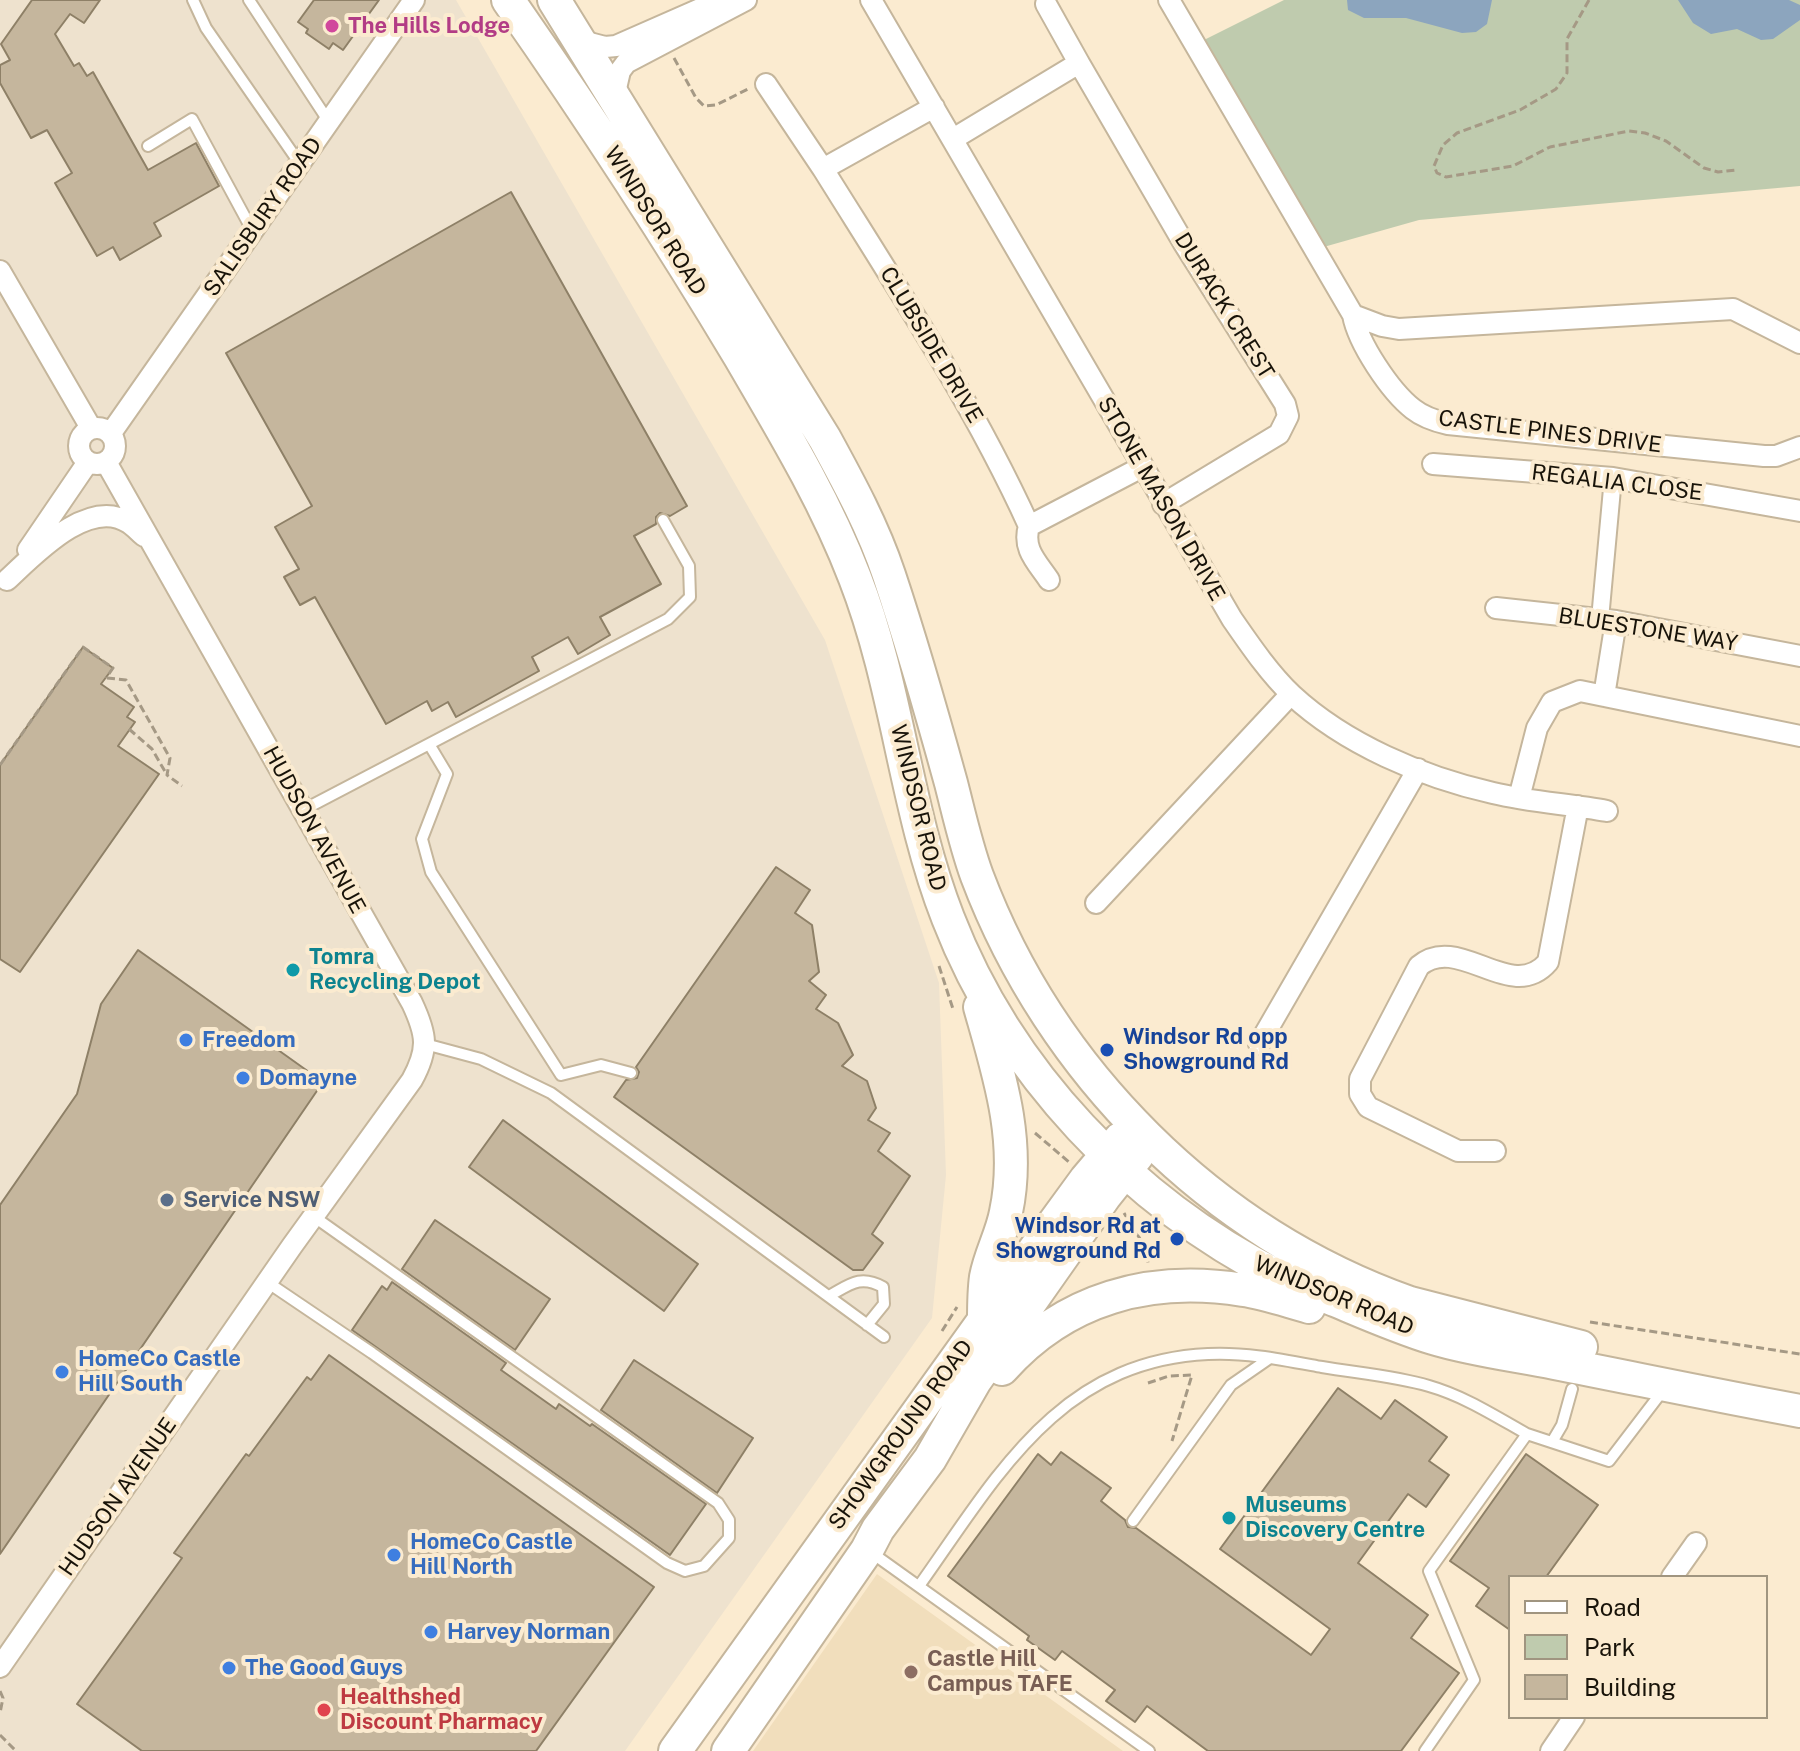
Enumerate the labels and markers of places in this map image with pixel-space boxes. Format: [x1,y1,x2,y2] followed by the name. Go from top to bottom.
[348,13,510,39] place label: The Hills Lodge
[323,17,341,35] marker: The Hills Lodge
[309,944,481,996] place label: Tomra Recycling Depot
[284,961,302,979] marker: Tomra Recycling Depot
[1123,1024,1289,1076] place label: Windsor Rd opp Showground Rd
[202,1027,296,1053] place label: Freedom
[177,1031,195,1049] marker: Freedom
[1098,1041,1116,1059] marker: Windsor Rd opp Showground Rd
[259,1065,357,1091] place label: Domayne
[234,1069,252,1087] marker: Domayne
[183,1187,320,1213] place label: Service NSW
[158,1191,176,1209] marker: Service NSW
[995,1213,1161,1264] place label: Windsor Rd at Showground Rd
[1168,1230,1186,1248] marker: Windsor Rd at Showground Rd
[78,1346,241,1398] place label: HomeCo Castle Hill South
[53,1363,71,1381] marker: HomeCo Castle Hill South
[1245,1492,1425,1544] place label: Museums Discovery Centre
[1220,1509,1238,1527] marker: Museums Discovery Centre
[410,1529,573,1580] place label: HomeCo Castle Hill North
[385,1546,403,1564] marker: HomeCo Castle Hill North
[447,1619,610,1645] place label: Harvey Norman
[422,1623,440,1641] marker: Harvey Norman
[927,1646,1073,1698] place label: Castle Hill Campus TAFE
[245,1655,403,1681] place label: The Good Guys
[220,1659,238,1677] marker: The Good Guys
[902,1663,920,1681] marker: Castle Hill Campus TAFE
[340,1684,543,1736] place label: Healthshed Discount Pharmacy
[315,1701,333,1719] marker: Healthshed Discount Pharmacy

